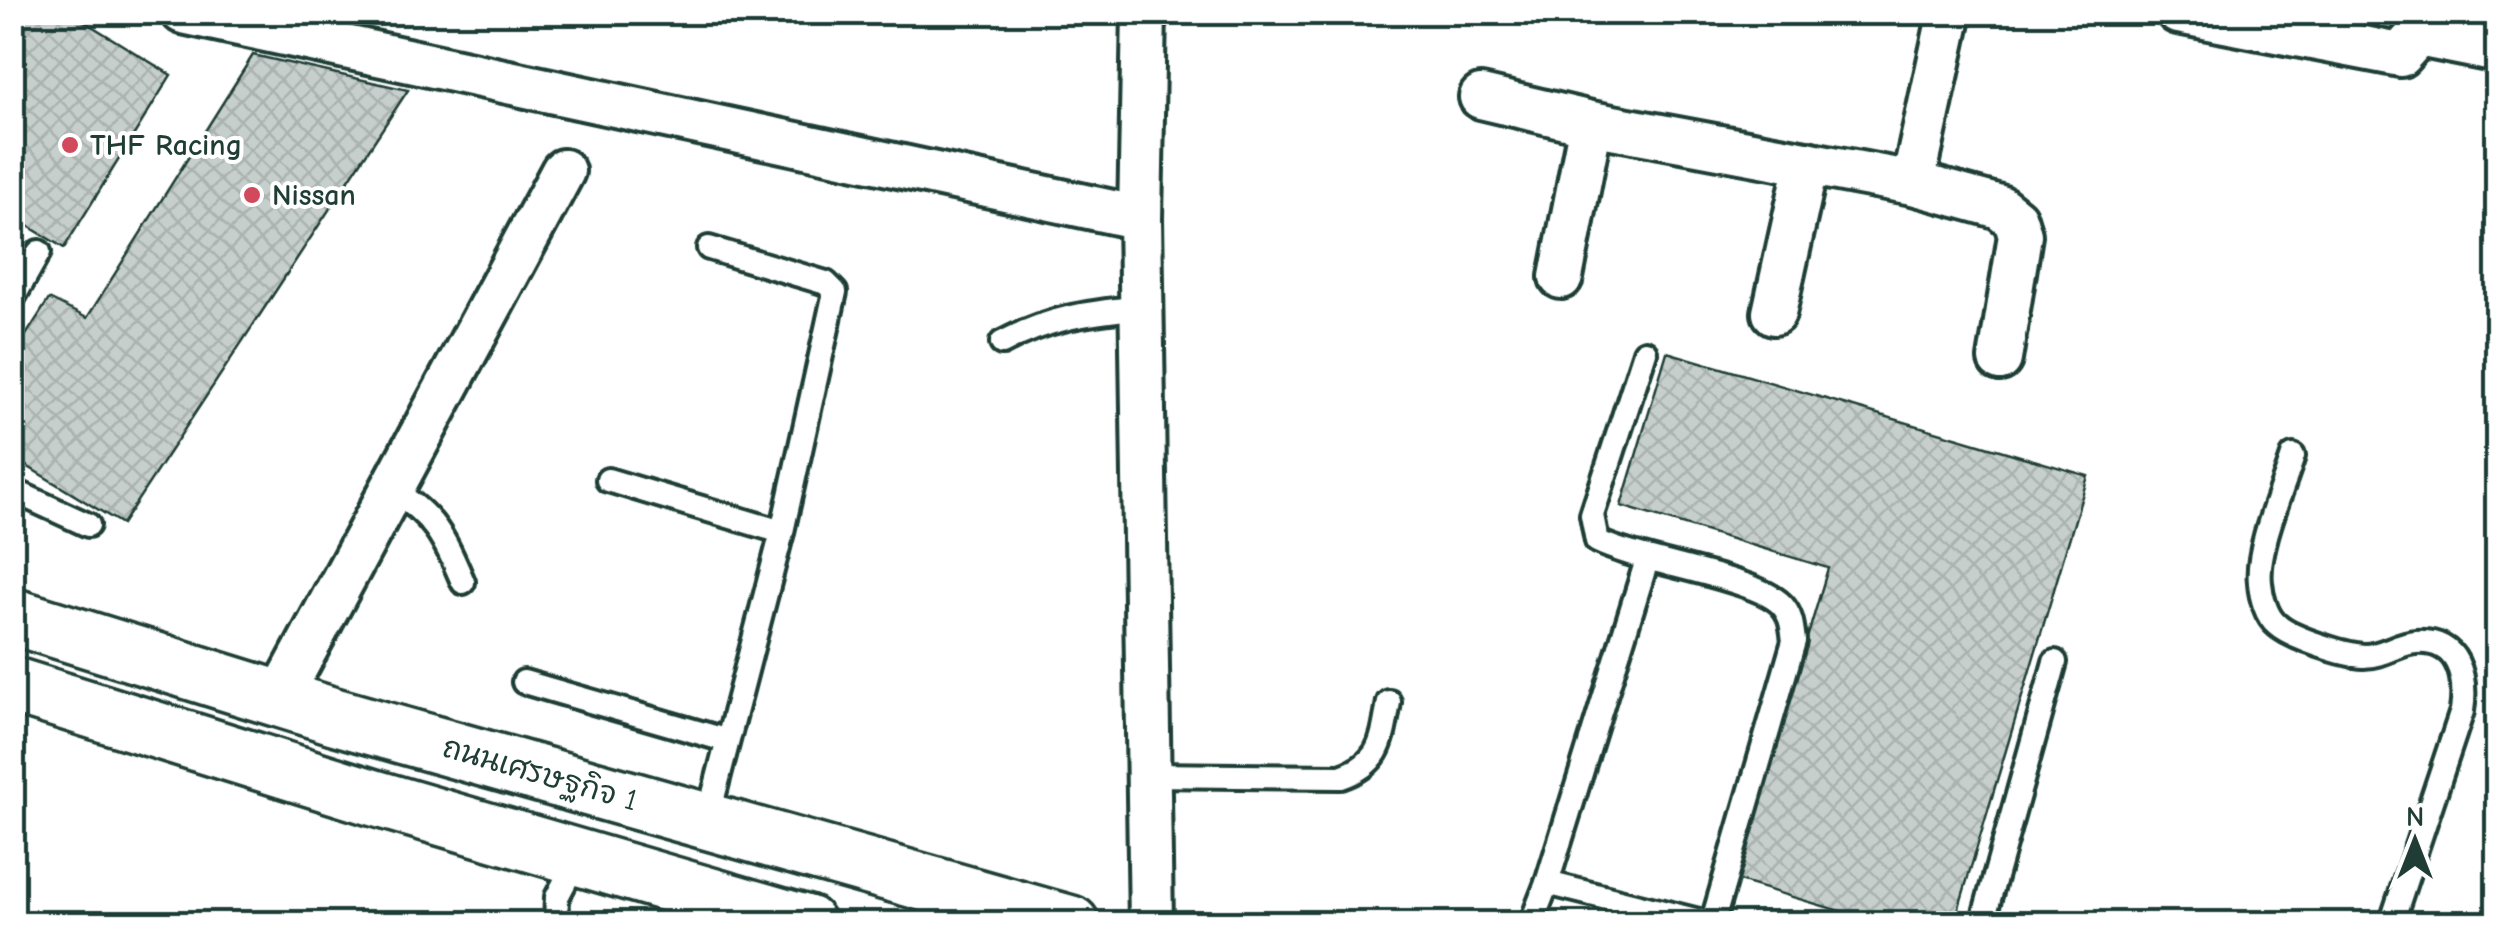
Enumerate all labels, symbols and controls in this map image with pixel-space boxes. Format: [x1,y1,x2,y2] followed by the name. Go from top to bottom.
[90,128,242,163] place label: THF Racing
[59,134,81,156] marker: THF Racing
[272,178,356,213] place label: Nissan
[241,184,263,206] marker: Nissan
[438,728,642,820] street label: ถนนเศรษฐกิจ 1
[2365,791,2465,891] north arrow
[2406,801,2424,833] text: N

